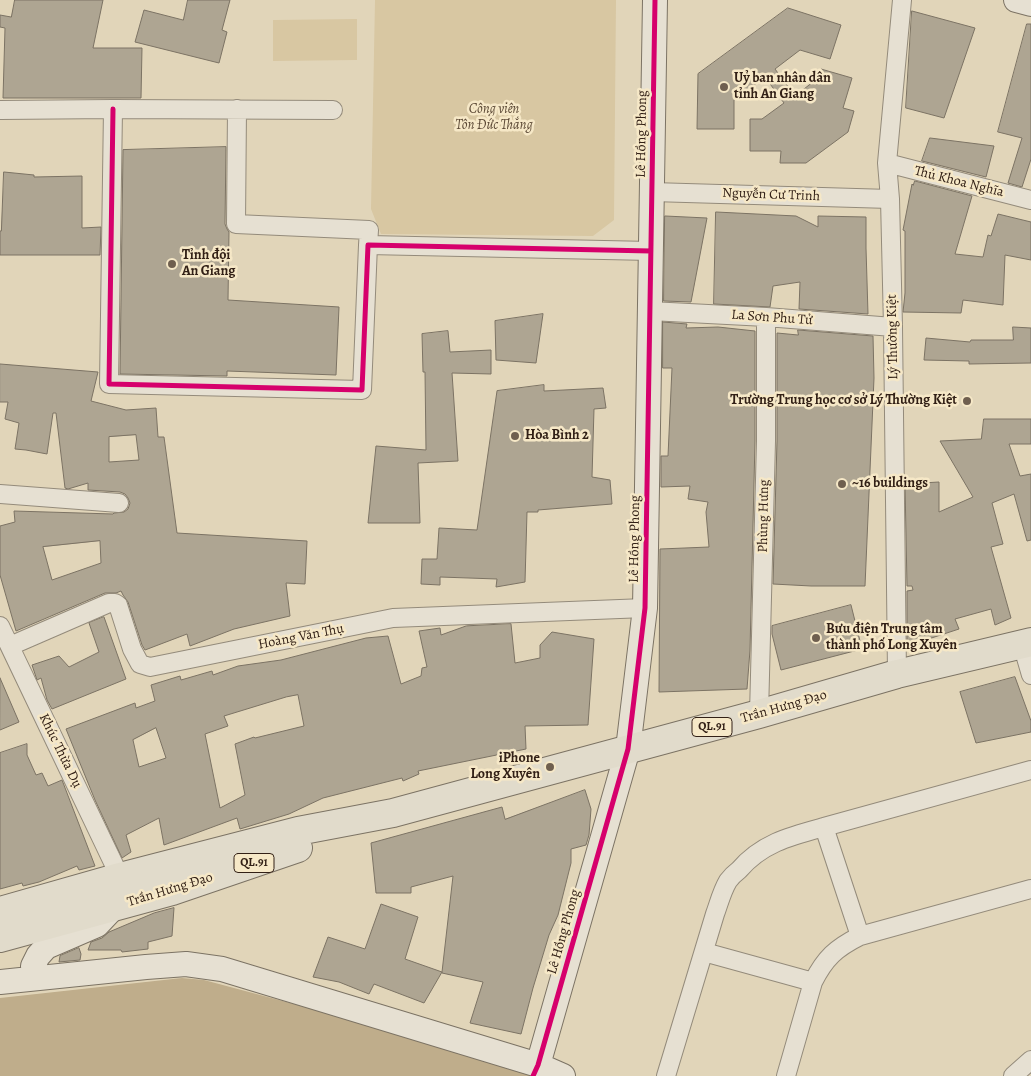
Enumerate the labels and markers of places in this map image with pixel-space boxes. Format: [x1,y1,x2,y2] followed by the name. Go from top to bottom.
[734,71,831,104] place label: Uỷ ban nhân dân tỉnh An Giang
[718,81,730,93] marker: Uỷ ban nhân dân tỉnh An Giang
[182,248,236,280] place label: Tỉnh đội An Giang
[166,258,178,270] marker: Tỉnh đội An Giang
[730,393,957,409] place label: Trường Trung học cơ sở Lý Thường Kiệt
[961,395,973,407] marker: Trường Trung học cơ sở Lý Thường Kiệt
[525,428,589,444] place label: Hòa Bình 2
[509,430,521,442] marker: Hòa Bình 2
[852,476,928,492] place label: ~16 buildings
[836,478,848,490] marker: ~16 buildings
[826,622,957,654] place label: Bưu điện Trung tâm thành phố Long Xuyên
[810,632,822,644] marker: Bưu điện Trung tâm thành phố Long Xuyên
[470,751,540,784] place label: iPhone Long Xuyên
[544,761,556,773] marker: iPhone Long Xuyên

